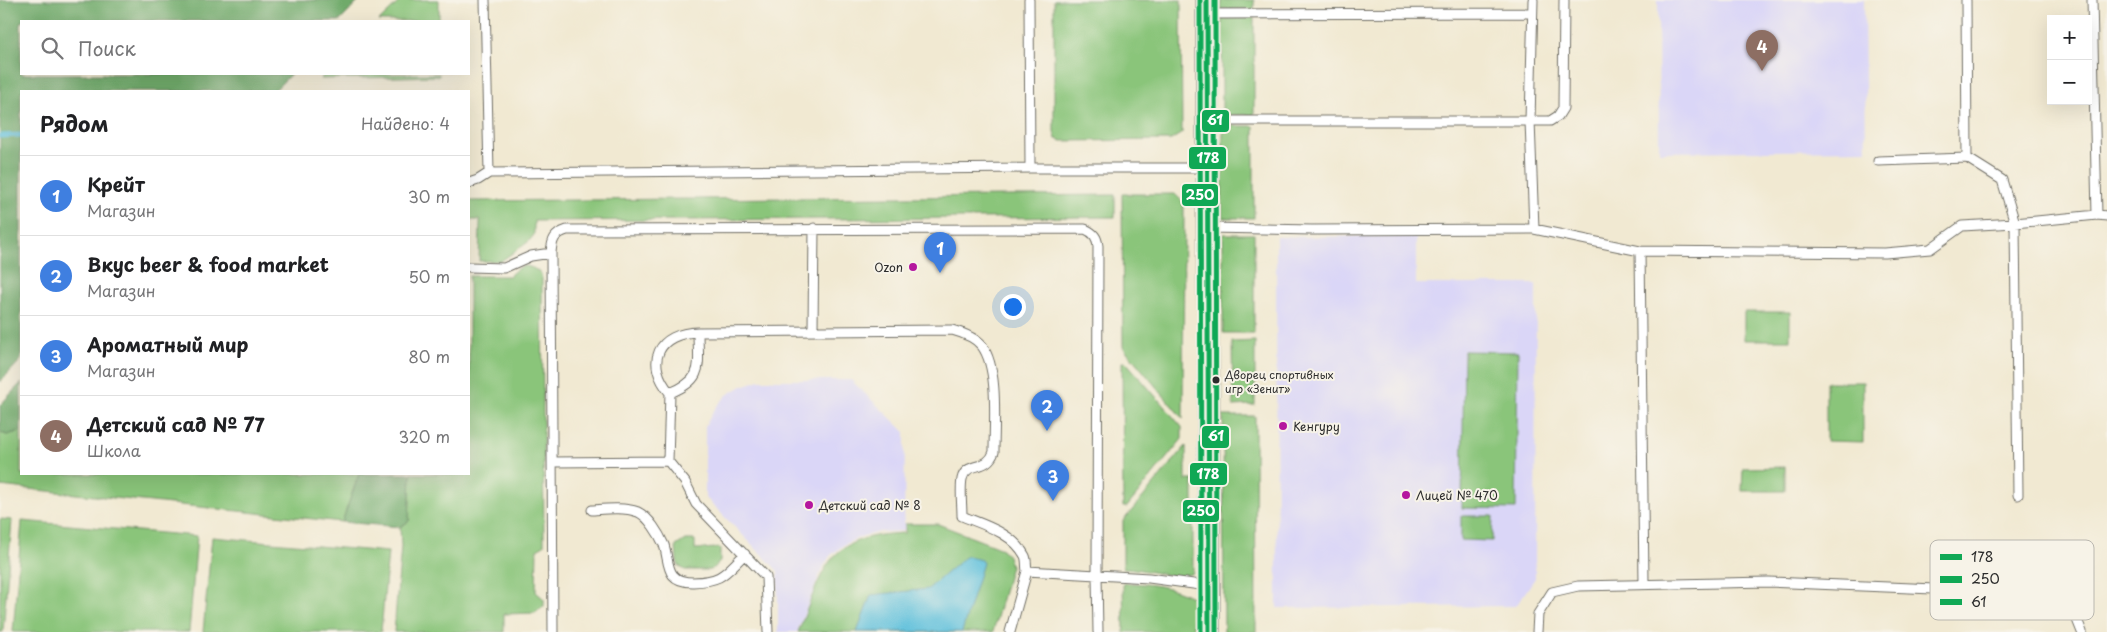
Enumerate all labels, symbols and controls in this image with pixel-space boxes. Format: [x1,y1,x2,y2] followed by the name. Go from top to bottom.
[2047,15,2092,105] map controls
[2047,15,2092,60] button: +
[20,20,470,75] search box
[1746,30,1778,71] pin: 4
[38,34,66,62] icon: search
[78,34,136,62] text: Поиск
[2047,60,2092,105] button: −
[40,107,108,139] text: Рядом
[1201,109,1230,133] line badge: 61
[1207,109,1223,130] text: 61
[361,111,450,135] text: Найдено: 4
[1188,146,1227,170] line badge: 178
[1196,147,1220,168] text: 178
[87,170,145,198] text: Крейт
[1181,183,1219,207] line badge: 250
[52,184,60,208] text: 1
[408,184,450,208] text: 30 m
[1186,184,1214,205] text: 250
[87,198,156,222] text: Магазин
[924,232,956,273] pin: 1
[87,250,329,278] text: Вкус beer & food market
[874,258,903,276] place label: Ozon
[907,261,919,273] marker: Ozon
[50,264,62,288] text: 2
[409,264,450,288] text: 50 m
[87,278,156,302] text: Магазин
[1000,294,1026,320] your location
[87,330,249,358] text: Ароматный мир
[51,344,61,368] text: 3
[408,344,450,368] text: 80 m
[87,358,156,382] text: Магазин
[1224,366,1334,397] place label: Дворец спортивных игр «Зенит»
[1211,375,1221,385] marker: Дворец спортивных игр «Зенит»
[1031,390,1063,431] pin: 2
[87,410,265,438] text: Детский сад № 77
[1293,417,1340,435] place label: Кенгуру
[1277,420,1289,432] marker: Кенгуру
[51,424,61,448] text: 4
[399,424,450,448] text: 320 m
[1201,425,1230,449] line badge: 61
[1208,425,1224,446] text: 61
[87,438,141,462] text: Школа
[1037,460,1069,501] pin: 3
[1189,462,1228,486] line badge: 178
[1196,463,1220,484] text: 178
[1416,486,1498,504] place label: Лицей № 470
[1400,489,1412,501] marker: Лицей № 470
[818,496,921,514] place label: Детский сад № 8
[803,499,815,511] marker: Детский сад № 8
[1182,499,1220,523] line badge: 250
[1187,500,1215,521] text: 250
[1930,540,2094,620] legend
[1971,546,1994,567] text: 178
[1971,568,2000,589] text: 250
[1971,591,1987,612] text: 61

